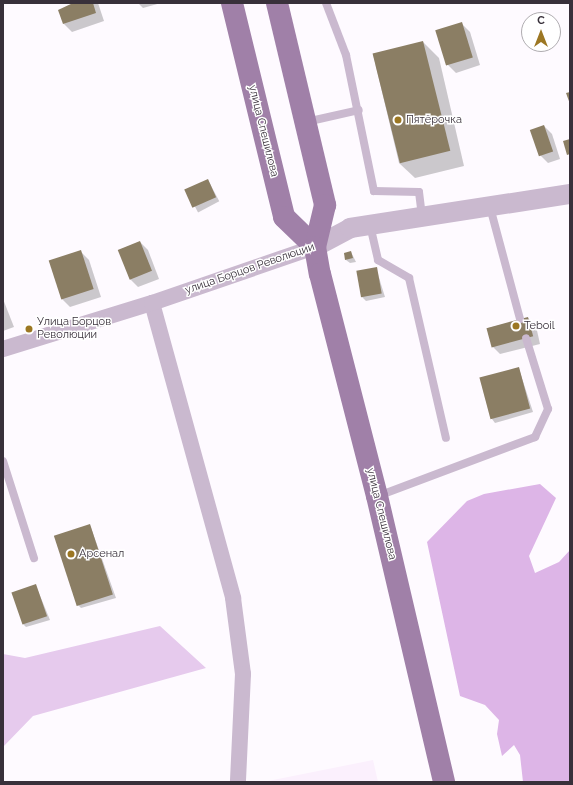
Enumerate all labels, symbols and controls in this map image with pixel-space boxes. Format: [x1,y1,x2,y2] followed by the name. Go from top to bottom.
[521,12,561,52] north arrow
[537,14,545,27] text: С
[245,84,281,178] street label: улица Спешилова
[406,113,462,127] place label: Пятёрочка
[393,115,403,125] marker: Пятёрочка
[184,241,316,297] street label: улица Борцов Революции
[37,316,111,342] place label: Улица Борцов Революции
[524,319,555,333] place label: Teboil
[511,321,521,331] marker: Teboil
[24,324,34,334] marker: Улица Борцов Революции
[363,467,399,561] street label: улица Спешилова
[79,547,124,561] place label: Арсенал
[66,549,76,559] marker: Арсенал

